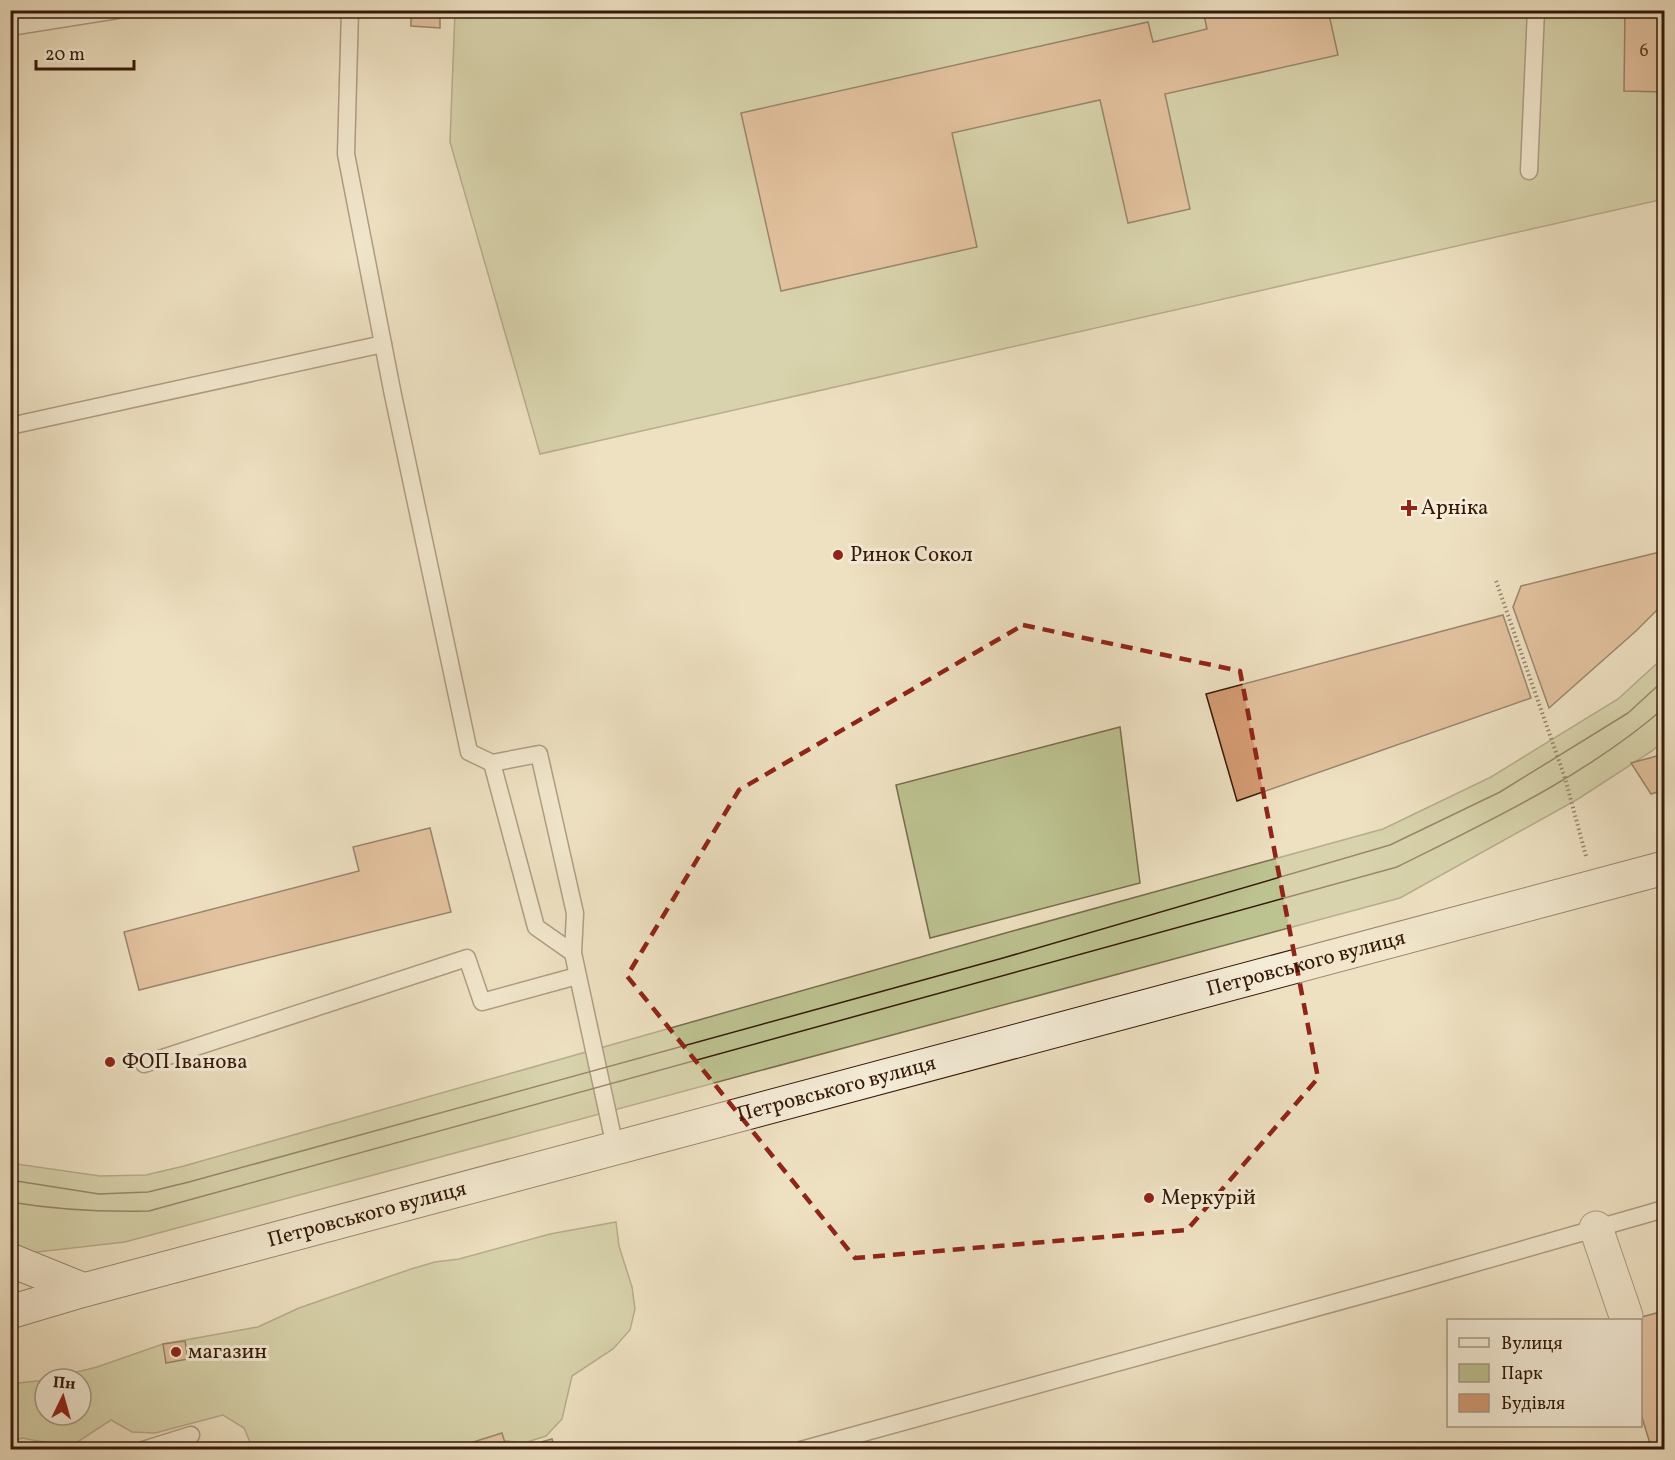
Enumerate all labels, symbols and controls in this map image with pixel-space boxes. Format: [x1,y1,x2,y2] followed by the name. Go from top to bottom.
[36,33,134,71] scale bar
[1639,39,1649,64] house number: 6
[45,43,85,68] text: 20 m
[1421,494,1489,523] place label: Арніка
[1402,501,1416,515] marker: Арніка
[850,541,973,570] place label: Ринок Сокол
[831,548,845,562] marker: Ринок Сокол
[1203,923,1409,1004] street label: Петровського вулиця
[122,1048,248,1077] place label: ФОП Іванова
[734,1049,939,1129] street label: Петровського вулиця
[103,1055,117,1069] marker: ФОП Іванова
[264,1174,470,1255] street label: Петровського вулиця
[1161,1184,1256,1213] place label: Меркурій
[1142,1191,1156,1205] marker: Меркурій
[1447,1319,1642,1427] legend
[1501,1332,1563,1357] text: Вулиця
[188,1338,267,1367] place label: магазин
[169,1345,183,1359] marker: магазин
[1501,1362,1543,1387] text: Парк
[33,1367,93,1427] north arrow
[52,1372,76,1396] text: Пн
[1501,1392,1565,1417] text: Будівля

